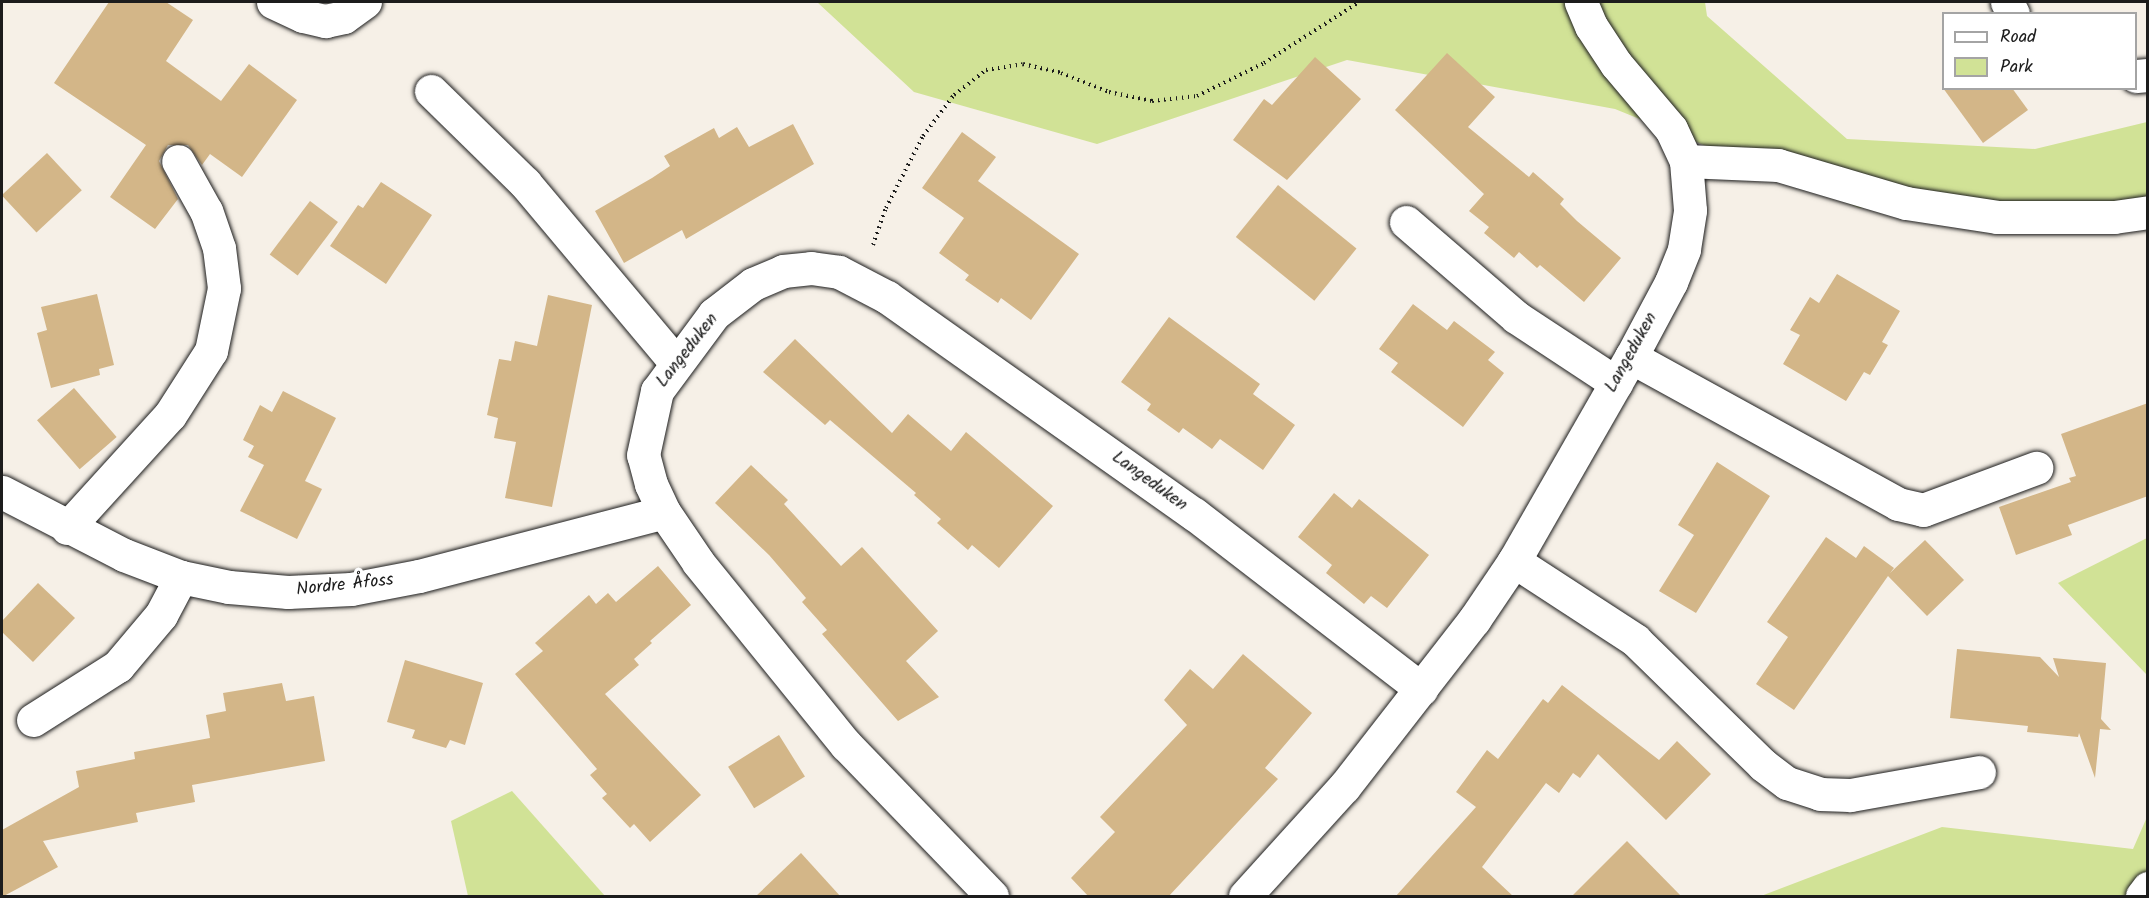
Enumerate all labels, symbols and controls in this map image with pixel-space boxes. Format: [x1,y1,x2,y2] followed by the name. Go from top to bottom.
[1942,12,2137,90] legend
[2000,23,2036,52] text: Road
[2000,53,2033,82] text: Park
[1601,309,1663,397] street label: Langeduken
[652,310,724,392] street label: Langeduken
[1107,447,1191,517] street label: Langeduken
[295,570,395,602] street label: Nordre Åfoss

